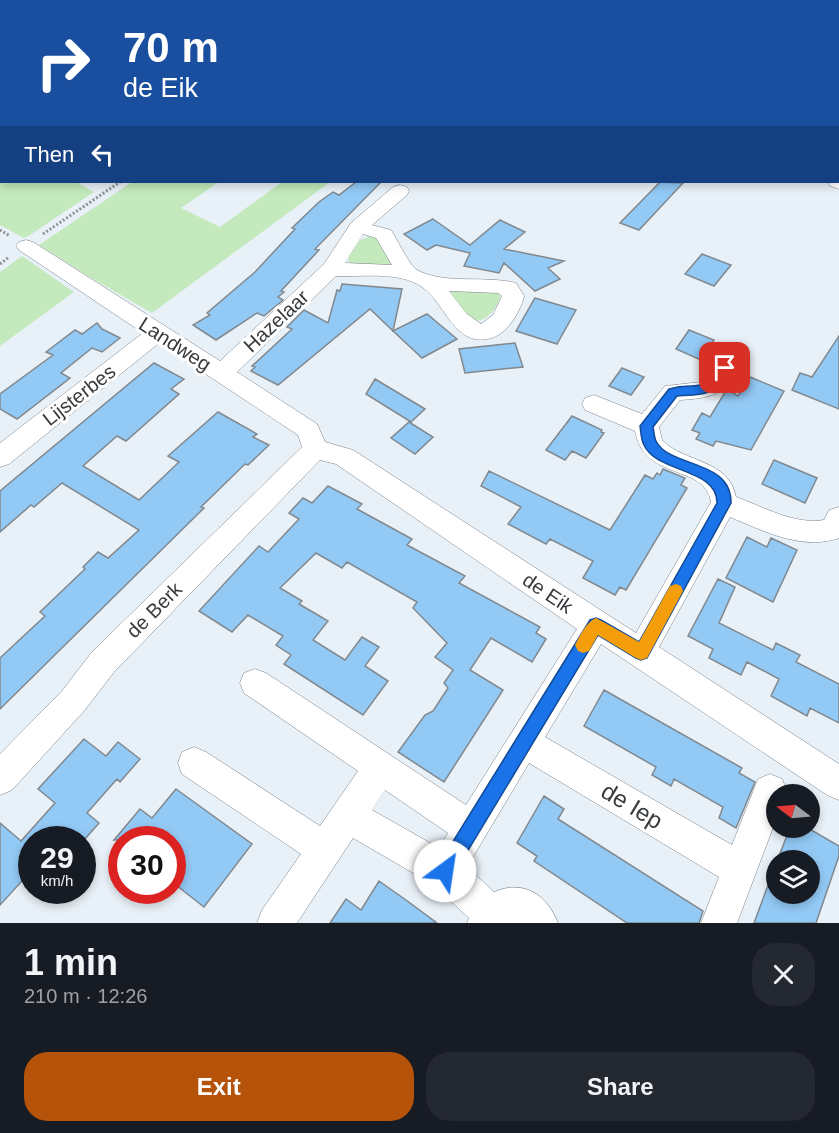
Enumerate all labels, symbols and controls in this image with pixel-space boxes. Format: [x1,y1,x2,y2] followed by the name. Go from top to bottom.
[24,24,102,102] icon: right
[123,24,219,71] text: 70 m
[123,73,198,103] text: de Eik
[86,138,119,171] icon: left
[24,142,74,167] text: Then
[239,285,313,356] street label: Hazelaar
[135,313,215,375] street label: Landweg
[699,342,750,393] pin
[708,351,741,384] icon: arrive
[38,360,120,430] street label: Lijsterbes
[519,568,578,618] street label: de Eik
[122,577,187,642] street label: de Berk
[597,777,668,834] street label: de Iep
[766,784,820,838] north arrow
[766,784,820,904] map controls
[108,826,186,904] speed limit sign: 30
[413,839,477,903] position arrow
[40,841,74,874] text: 29
[766,850,820,904] button: layers
[41,872,73,889] text: km/h
[24,942,118,983] text: 1 min
[752,943,815,1006] button: close
[24,985,147,1007] text: 210 m · 12:26
[24,1052,414,1121] button: Exit
[426,1052,815,1121] button: Share

